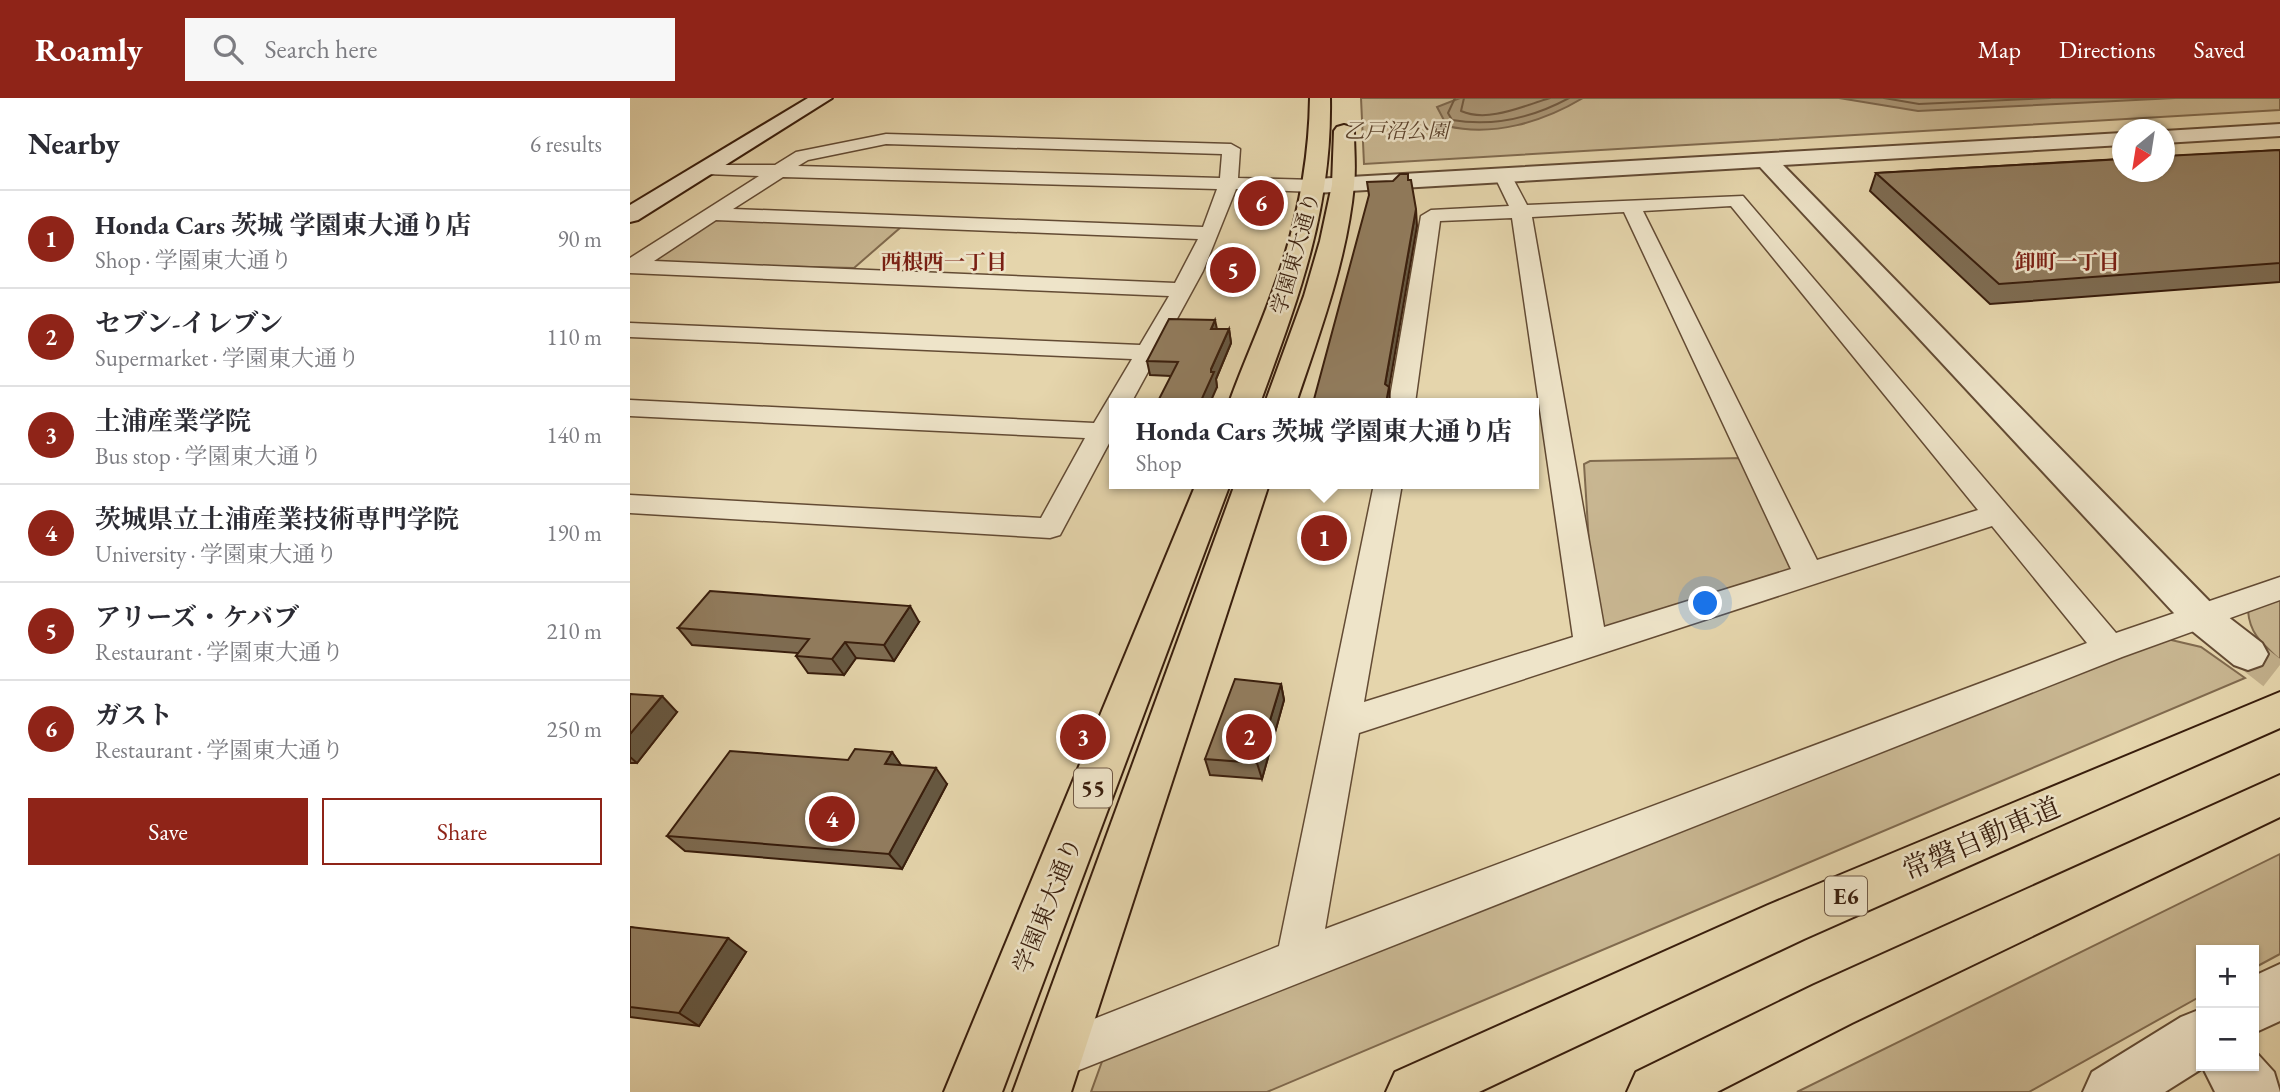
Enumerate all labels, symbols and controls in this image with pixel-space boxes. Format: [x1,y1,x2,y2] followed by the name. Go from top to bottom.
[185,18,675,81] search box
[35,28,143,71] text: Roamly
[209,30,247,68] icon: search
[265,32,377,66] text: Search here
[1978,34,2021,65] text: Map
[2059,34,2156,65] text: Directions
[2194,34,2245,65] text: Saved
[1344,117,1451,144] park label: 乙戸沼公園
[2112,119,2175,182] north arrow
[28,124,120,163] text: Nearby
[530,129,602,159] text: 6 results
[1238,177,1284,229] pin: 6
[1265,189,1325,317] street label: 学園東大通り
[95,208,472,242] text: Honda Cars 茨城 学園東大通り店
[45,224,57,254] text: 1
[557,224,602,254] text: 90 m
[1210,244,1256,296] pin: 5
[95,245,293,275] text: Shop · 学園東大通り
[881,248,1007,275] district label: 西根西一丁目
[2015,248,2120,275] district label: 卸町一丁目
[95,306,283,340] text: セブン-イレブン
[45,322,57,352] text: 2
[546,322,602,352] text: 110 m
[95,343,360,373] text: Supermarket · 学園東大通り
[1109,398,1539,489] popup
[95,404,251,438] text: 土浦産業学院
[1136,414,1512,448] text: Honda Cars 茨城 学園東大通り店
[45,420,57,450] text: 3
[546,420,602,450] text: 140 m
[95,441,322,471] text: Bus stop · 学園東大通り
[1136,448,1182,478] text: Shop
[95,502,459,536] text: 茨城県立土浦産業技術専門学院
[1301,512,1347,564] pin: 1
[45,518,57,548] text: 4
[546,518,602,548] text: 190 m
[95,539,338,569] text: University · 学園東大通り
[1688,586,1722,620] your location
[95,600,299,634] text: アリーズ・ケバブ
[45,616,57,646] text: 5
[546,616,602,646] text: 210 m
[95,637,344,667] text: Restaurant · 学園東大通り
[95,698,173,732] text: ガスト
[1060,711,1106,763] pin: 3
[1226,711,1272,763] pin: 2
[45,714,57,744] text: 6
[546,714,602,744] text: 250 m
[95,735,344,765] text: Restaurant · 学園東大通り
[1074,768,1112,808] road number: 55
[1897,789,2065,887] street label: 常磐自動車道
[809,793,855,845] pin: 4
[28,798,308,865] button: Save
[322,798,602,865] button: Share
[1006,832,1088,978] street label: 学園東大通り
[1825,876,1867,916] road number: E6
[2196,945,2259,1071] map controls
[2196,945,2259,1008] button: +
[2196,1008,2259,1071] button: −

